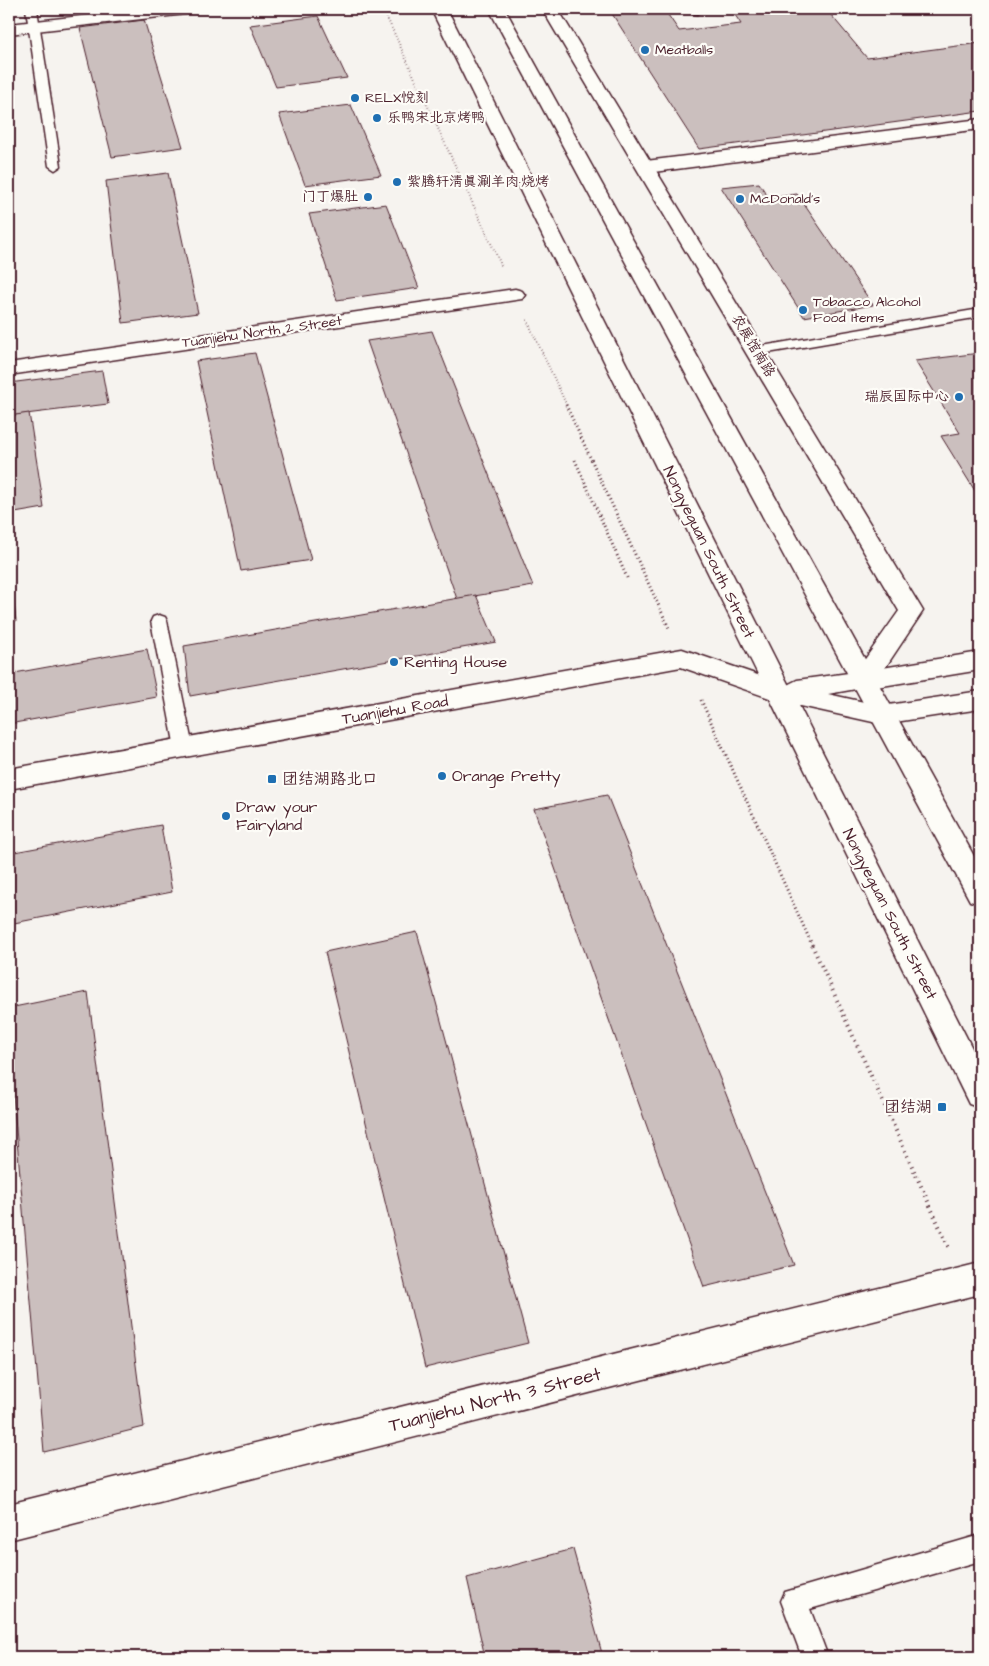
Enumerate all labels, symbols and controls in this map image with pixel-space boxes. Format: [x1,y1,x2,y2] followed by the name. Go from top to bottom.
[655,40,713,60] place label: Meatballs
[639,44,651,56] marker: Meatballs
[365,88,429,108] place label: RELX悦刻
[349,92,361,104] marker: RELX悦刻
[387,108,485,128] place label: 乐鸭宋北京烤鸭
[371,112,383,124] marker: 乐鸭宋北京烤鸭
[407,172,549,192] place label: 紫腾轩清真涮羊肉·烧烤
[391,176,403,188] marker: 紫腾轩清真涮羊肉·烧烤
[302,187,359,207] place label: 门丁爆肚
[750,189,820,209] place label: McDonald's
[362,191,374,203] marker: 门丁爆肚
[734,193,746,205] marker: McDonald's
[813,292,921,328] place label: Tobacco Alcohol Food Items
[797,304,809,316] marker: Tobacco Alcohol Food Items
[181,311,344,353] street label: Tuanjiehu North 2 Street
[726,311,780,381] street label: 农展馆南路
[864,387,949,407] place label: 瑞辰国际中心
[953,391,965,403] marker: 瑞辰国际中心
[657,462,761,643] street label: Nongyeguan South Street
[404,651,507,674] place label: Renting House
[388,656,400,668] marker: Renting House
[340,690,450,730] street label: Tuanjiehu Road
[452,765,561,788] place label: Orange Pretty
[282,768,378,790] place label: 团结湖路北口
[436,770,448,782] marker: Orange Pretty
[266,773,278,785] marker: 团结湖路北口
[236,796,318,837] place label: Draw your Fairyland
[220,810,232,822] marker: Draw your Fairyland
[836,825,943,1004] street label: Nongyeguan South Street
[884,1096,932,1118] place label: 团结湖
[936,1101,948,1113] marker: 团结湖
[386,1361,604,1439] street label: Tuanjiehu North 3 Street

